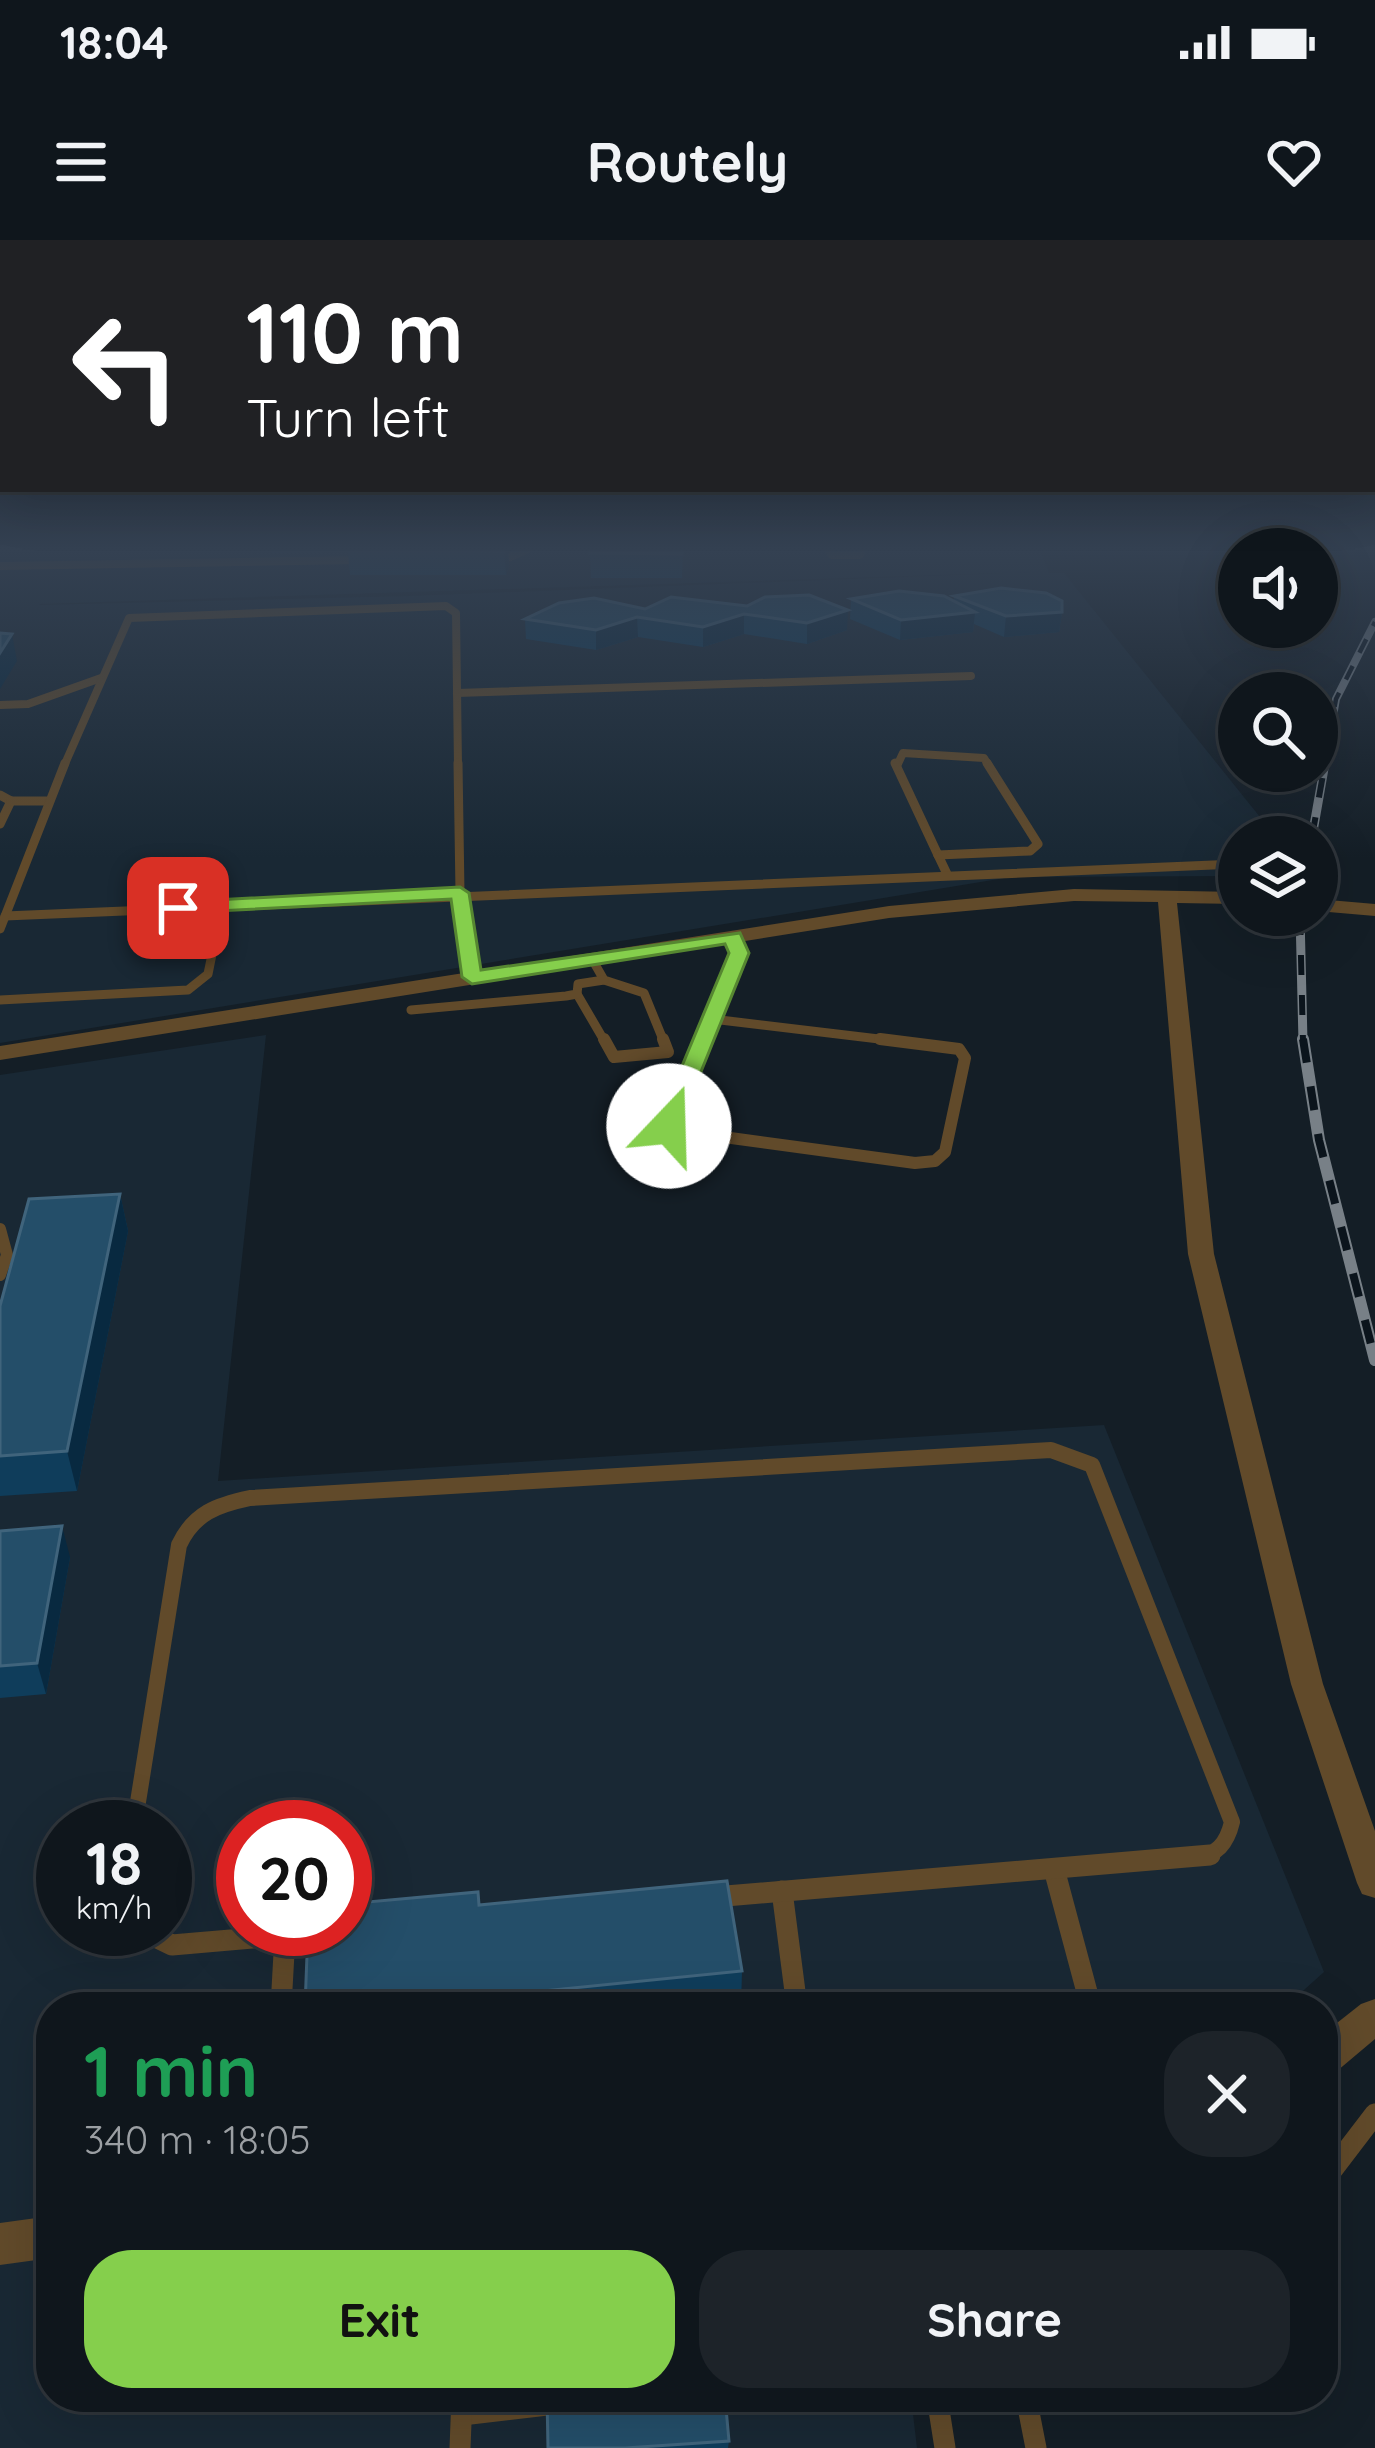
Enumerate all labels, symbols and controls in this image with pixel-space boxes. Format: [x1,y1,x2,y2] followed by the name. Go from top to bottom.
[60,14,169,70] text: 18:04
[587,128,788,196] text: Routely
[48,129,114,195] icon: menu
[1261,129,1327,195] icon: heart
[246,279,464,384] text: 110 m
[48,288,204,444] icon: left
[246,383,450,451] text: Turn left
[1218,528,1338,936] map controls
[1218,528,1338,648] button: sound
[1218,672,1338,792] button: search
[1218,816,1338,936] button: layers
[127,857,229,959] pin
[145,875,211,941] icon: arrive
[606,1063,732,1189] position arrow
[216,1800,372,1956] speed limit sign: 20
[86,1825,142,1900] text: 18
[76,1889,152,1927] text: km/h
[84,2025,258,2115] text: 1 min
[1164,2031,1290,2157] button: close
[84,2115,311,2164] text: 340 m · 18:05
[84,2250,675,2388] button: Exit
[699,2250,1290,2388] button: Share

